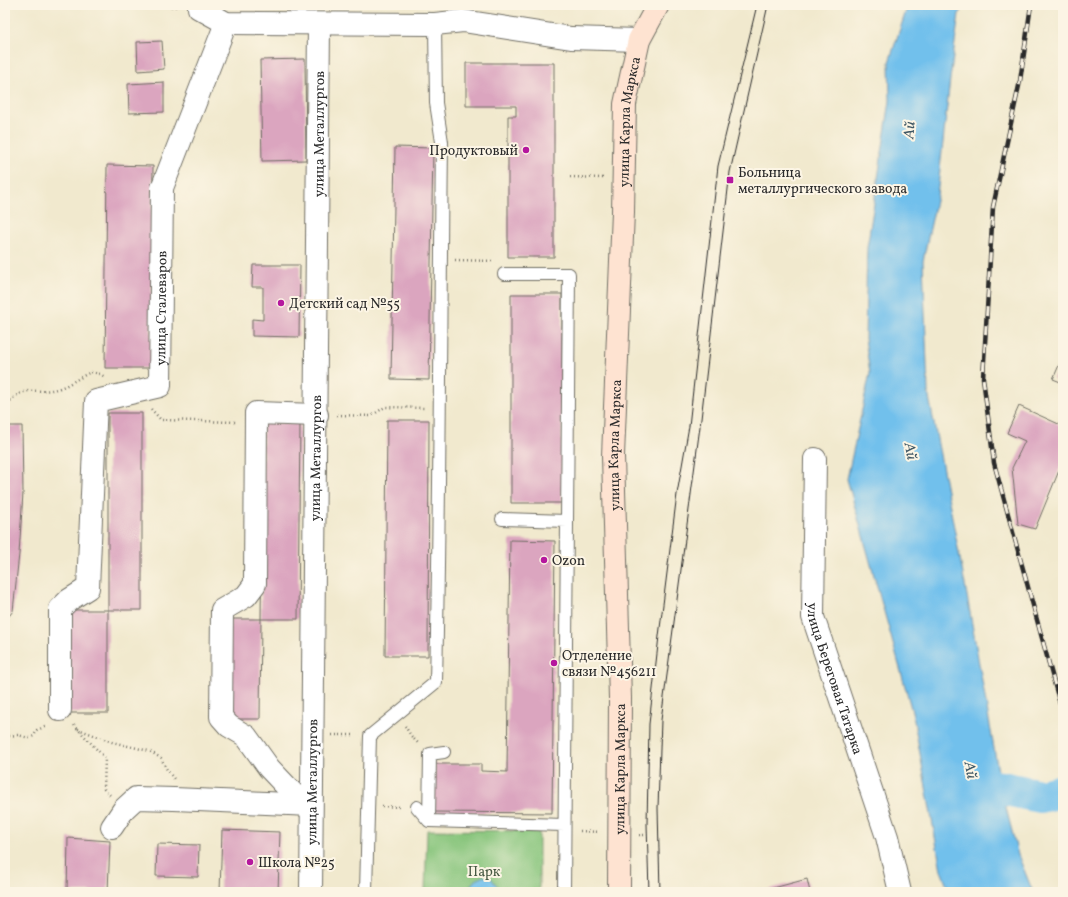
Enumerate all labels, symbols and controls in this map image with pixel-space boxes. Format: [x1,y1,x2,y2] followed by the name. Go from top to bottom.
[615,55,646,187] street label: улица Карла Маркса
[310,71,330,197] street label: улица Металлургов
[899,120,922,141] water label: Ай
[429,142,518,161] place label: Продуктовый
[521,145,531,155] marker: Продуктовый
[738,164,907,199] place label: Больница металлургического завода
[725,175,735,185] marker: Больница металлургического завода
[152,251,172,366] street label: улица Сталеваров
[289,295,400,314] place label: Детский сад №55
[276,298,286,308] marker: Детский сад №55
[605,379,627,511] street label: улица Карла Маркса
[307,395,327,521] street label: улица Металлургов
[897,440,922,462] water label: Ай
[552,552,585,571] place label: Ozon
[539,555,549,565] marker: Ozon
[802,602,867,757] street label: улица Береговая Татарка
[562,647,656,682] place label: Отделение связи №456211
[549,658,559,668] marker: Отделение связи №456211
[611,703,631,835] street label: улица Карла Маркса
[303,719,323,845] street label: улица Металлургов
[957,759,982,781] water label: Ай
[258,854,335,873] place label: Школа №25
[245,857,255,867] marker: Школа №25
[468,863,501,882] park label: Парк

